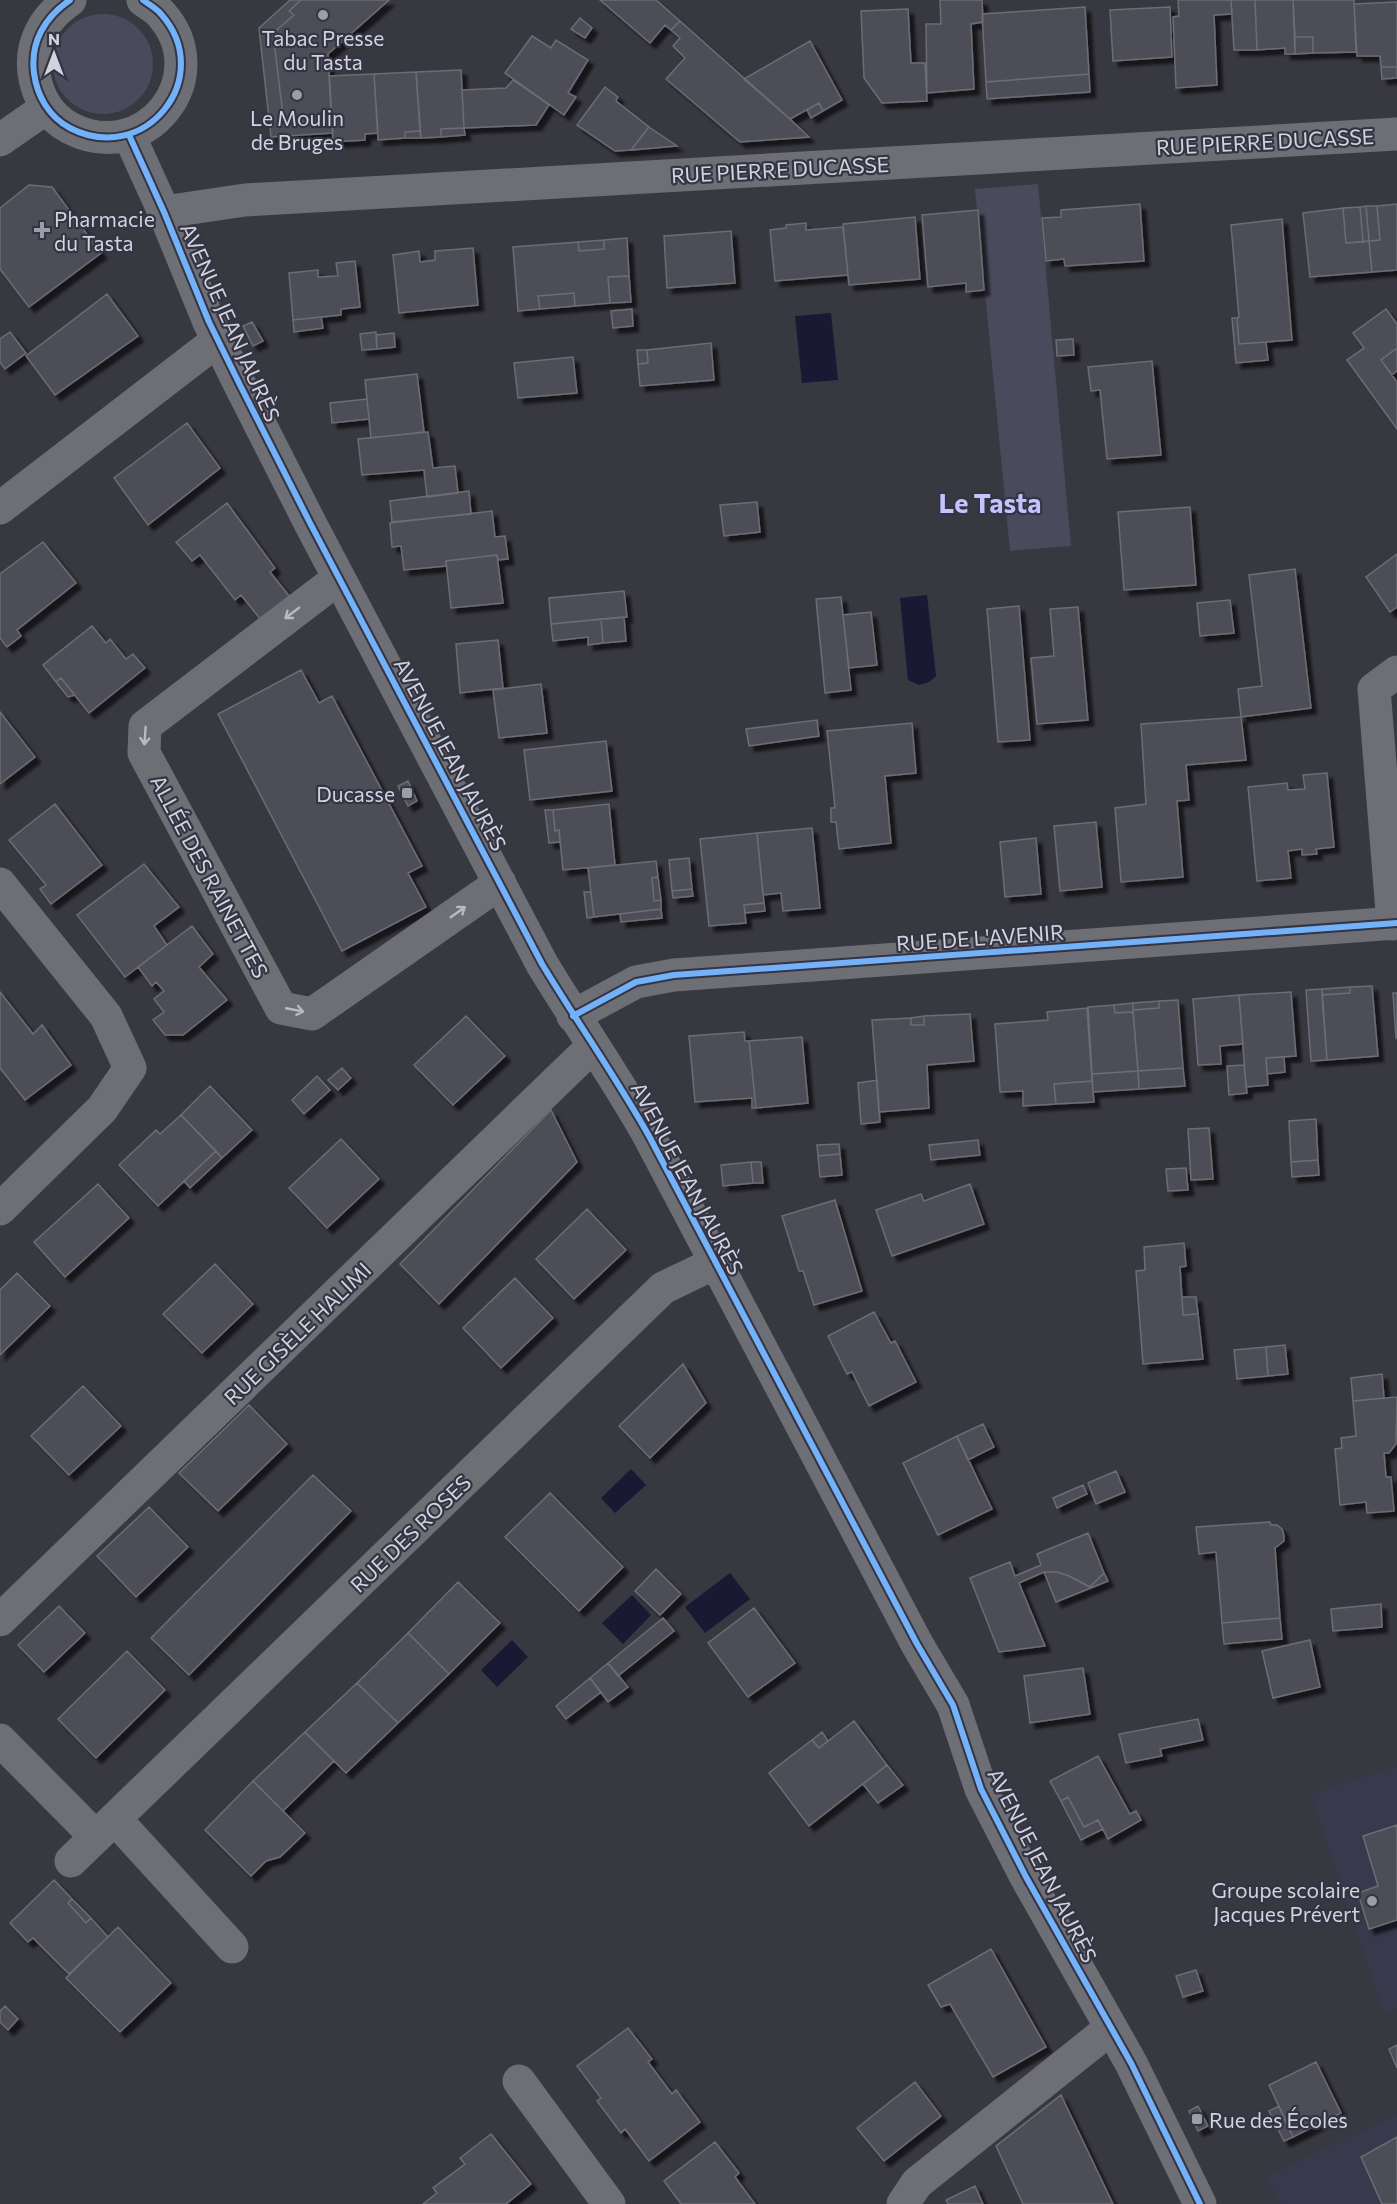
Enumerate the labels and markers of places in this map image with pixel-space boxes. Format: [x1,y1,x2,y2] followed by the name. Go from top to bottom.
[316,8,330,22] marker: Tabac Presse du Tasta
[262,25,384,74] place label: Tabac Presse du Tasta
[290,88,304,102] marker: Le Moulin de Bruges
[250,105,344,154] place label: Le Moulin de Bruges
[54,206,155,255] place label: Pharmacie du Tasta
[35,223,49,237] marker: Pharmacie du Tasta
[316,781,395,806] place label: Ducasse
[400,786,414,800] marker: Ducasse
[1211,1877,1360,1926] place label: Groupe scolaire Jacques Prévert
[1365,1894,1379,1908] marker: Groupe scolaire Jacques Prévert
[1209,2107,1348,2132] place label: Rue des Écoles
[1190,2112,1204,2126] marker: Rue des Écoles

